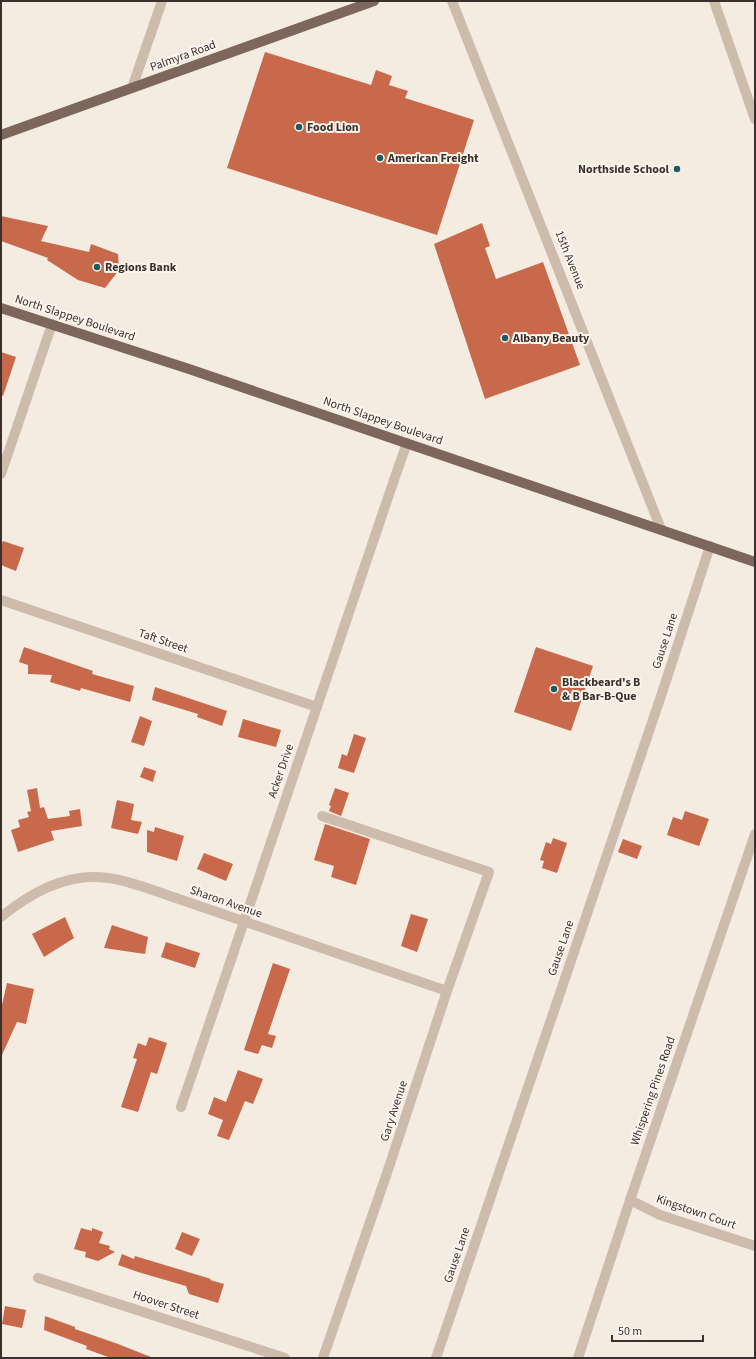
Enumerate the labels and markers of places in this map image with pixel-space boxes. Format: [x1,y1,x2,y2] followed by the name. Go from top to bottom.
[307,119,359,136] place label: Food Lion
[294,122,304,132] marker: Food Lion
[387,150,479,167] place label: American Freight
[375,153,385,163] marker: American Freight
[578,161,670,178] place label: Northside School
[672,164,682,174] marker: Northside School
[105,259,177,276] place label: Regions Bank
[92,262,102,272] marker: Regions Bank
[512,330,590,347] place label: Albany Beauty
[500,333,510,343] marker: Albany Beauty
[562,674,640,705] place label: Blackbeard's B & B Bar-B-Que
[549,684,559,694] marker: Blackbeard's B & B Bar-B-Que

